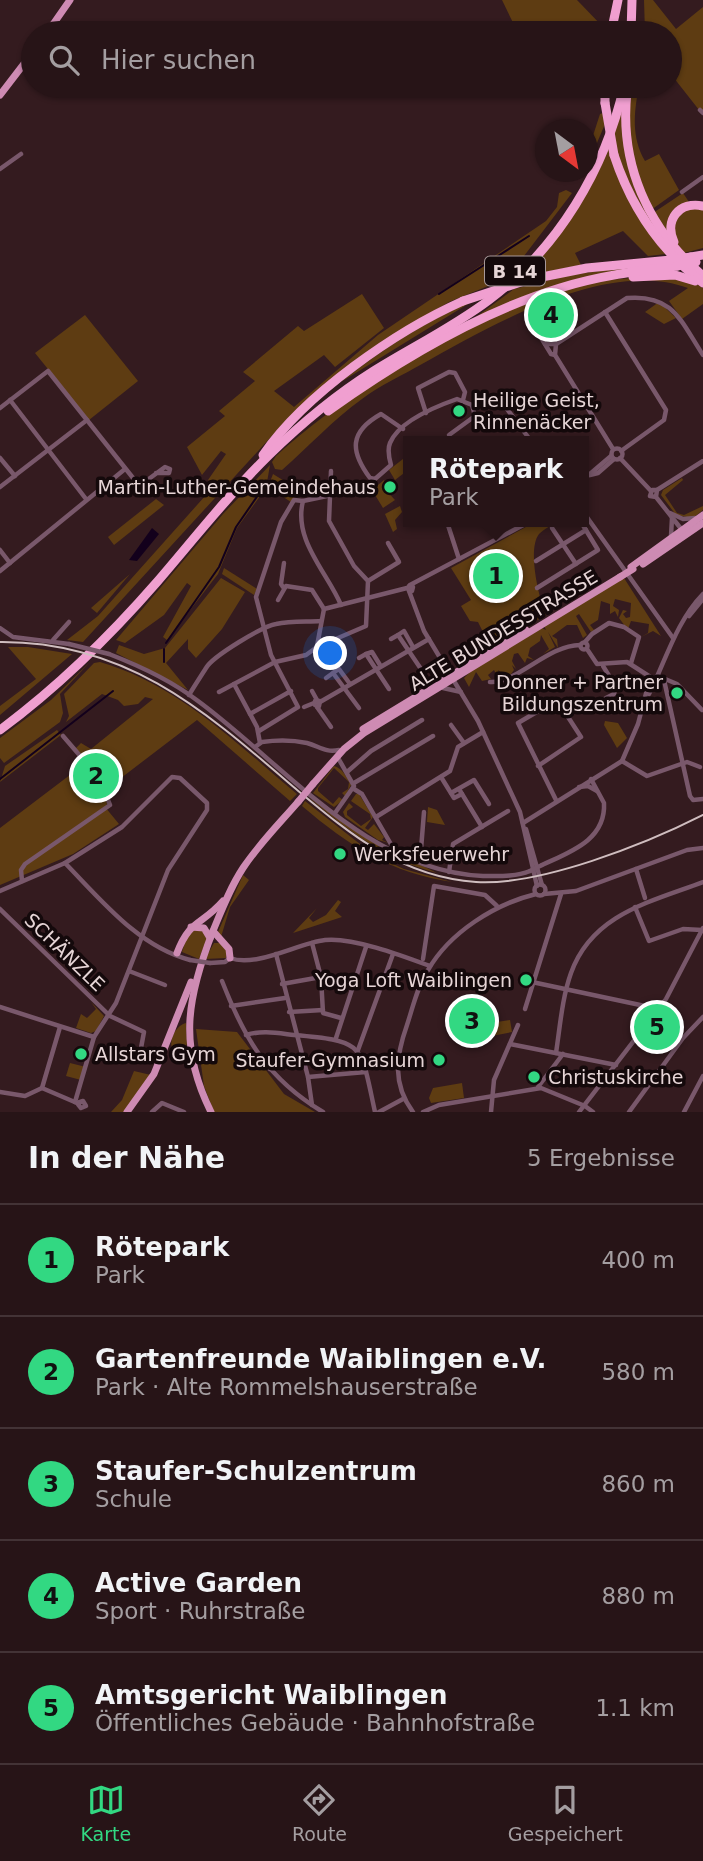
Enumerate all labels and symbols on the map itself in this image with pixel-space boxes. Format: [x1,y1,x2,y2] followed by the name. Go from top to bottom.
[535,119,598,182] north arrow
[485,256,545,286] road number: B 14
[528,289,574,341] pin: 4
[473,389,600,433] place label: Heilige Geist, Rinnenäcker
[451,403,467,419] marker: Heilige Geist, Rinnenäcker
[98,476,376,498] place label: Martin-Luther-Gemeindehaus
[382,479,398,495] marker: Martin-Luther-Gemeindehaus
[473,550,519,602] pin: 1
[405,565,601,695] street label: ALTE BUNDESSTRASSE
[313,636,347,670] your location
[496,671,663,715] place label: Donner + Partner Bildungszentrum
[669,685,685,701] marker: Donner + Partner Bildungszentrum
[73,750,119,802] pin: 2
[354,843,509,865] place label: Werksfeuerwehr
[332,846,348,862] marker: Werksfeuerwehr
[21,909,109,995] street label: SCHÄNZLE
[314,969,512,991] place label: Yoga Loft Waiblingen
[518,972,534,988] marker: Yoga Loft Waiblingen
[449,995,495,1047] pin: 3
[634,1001,680,1053] pin: 5
[95,1043,216,1065] place label: Allstars Gym
[73,1046,89,1062] marker: Allstars Gym
[235,1049,425,1071] place label: Staufer-Gymnasium
[431,1052,447,1068] marker: Staufer-Gymnasium
[548,1066,684,1088] place label: Christuskirche
[526,1069,542,1085] marker: Christuskirche

